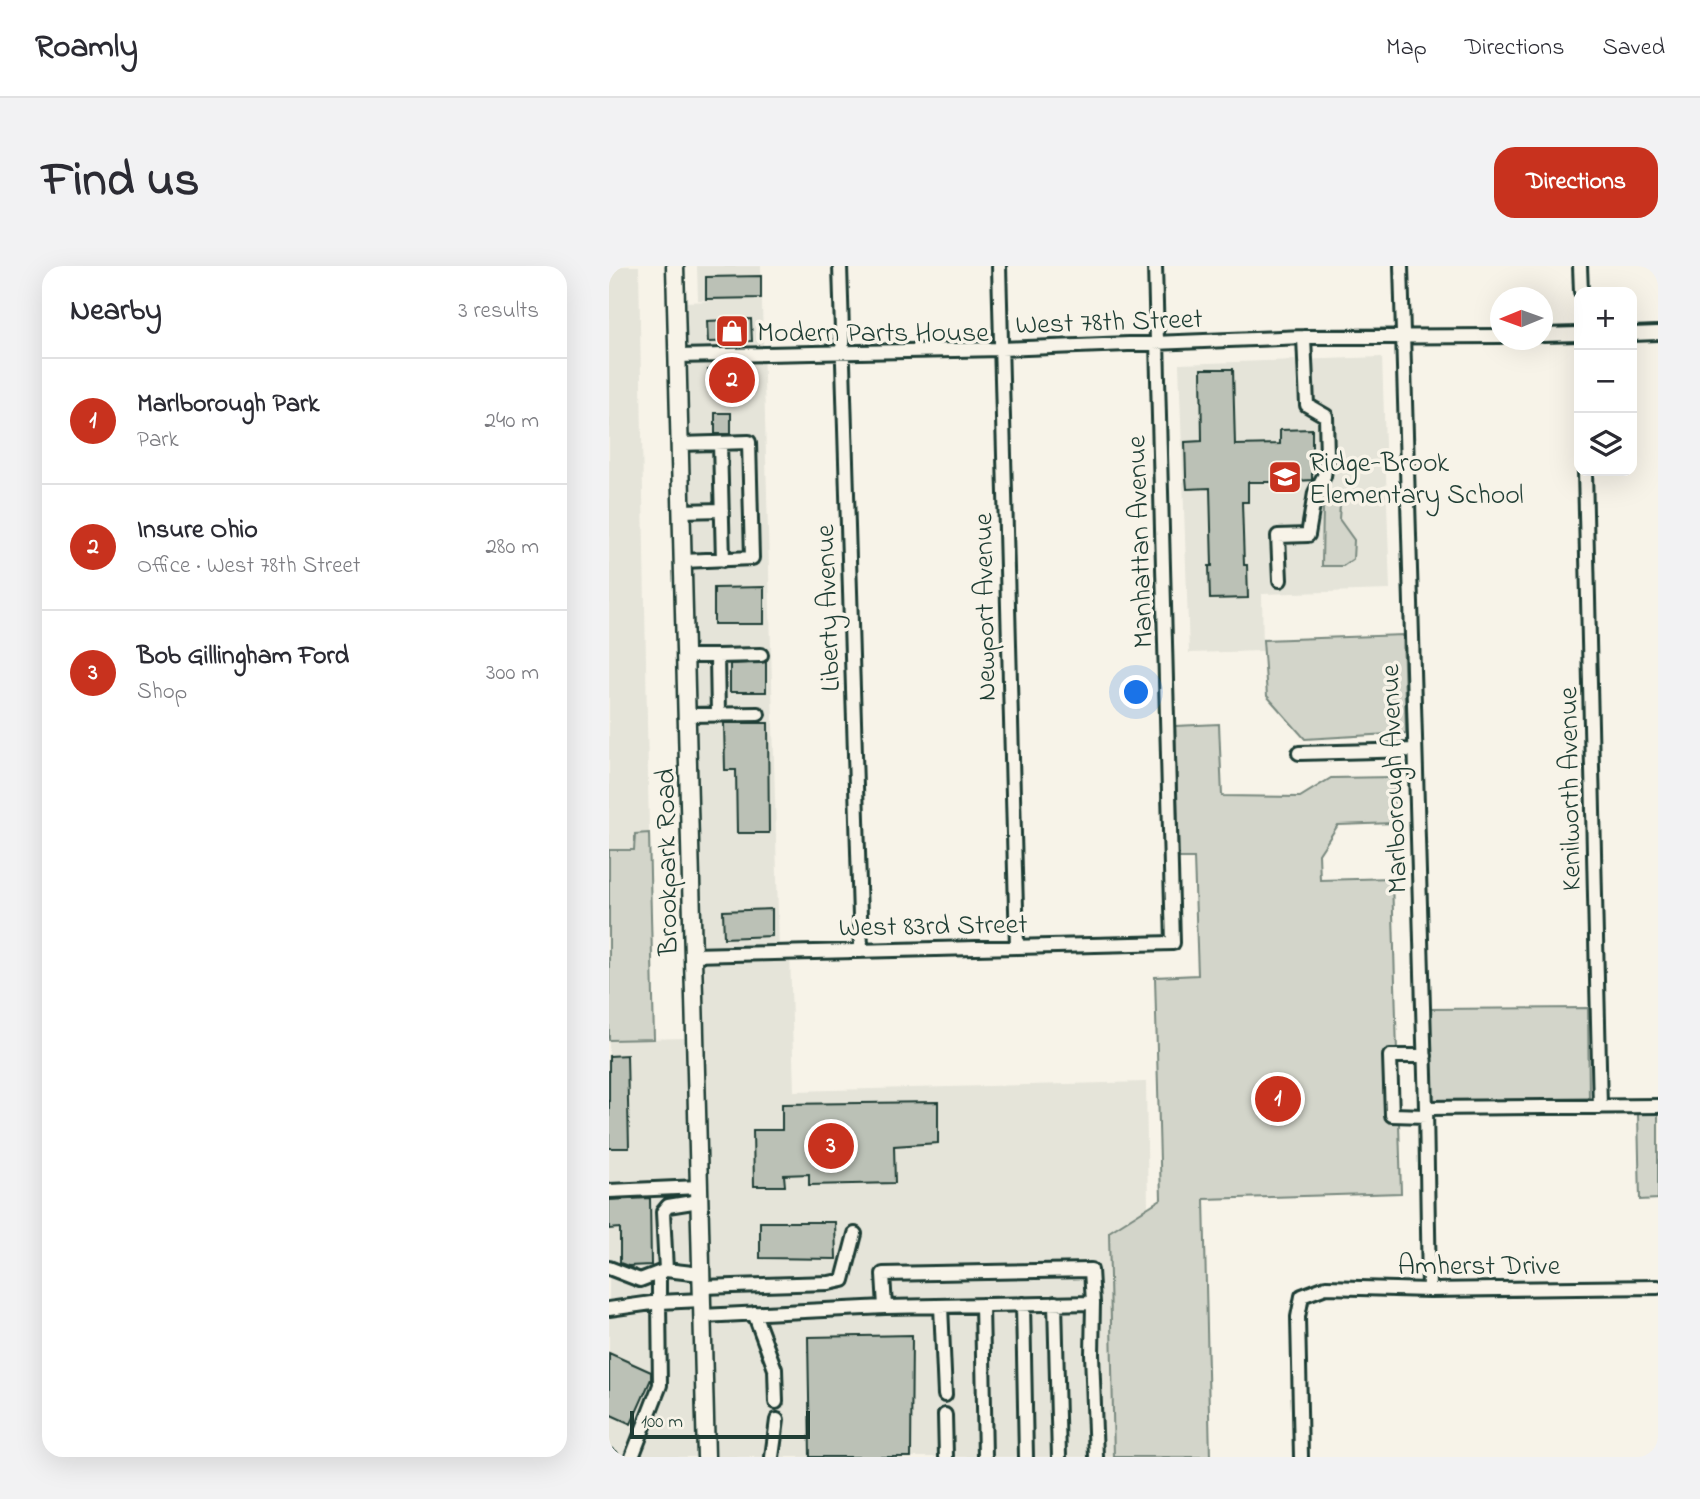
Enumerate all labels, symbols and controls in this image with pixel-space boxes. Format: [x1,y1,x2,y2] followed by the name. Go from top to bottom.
[35,24,138,72] text: Roamly
[1386,31,1427,66] text: Map
[1465,31,1564,66] text: Directions
[1602,31,1665,66] text: Saved
[42,146,199,218] text: Find us
[1494,147,1658,218] button: Directions
[1490,287,1553,350] north arrow
[1574,287,1637,476] map controls
[1574,287,1637,350] button: +
[70,290,162,334] text: Nearby
[458,295,539,328] text: 3 results
[1015,300,1203,347] street label: West 78th Street
[713,312,751,350] shop icon: Modern Parts House
[757,314,989,355] place label: Modern Parts House
[1574,350,1637,413] button: −
[709,354,755,406] pin: 2
[137,386,319,424] text: Marlborough Park
[89,405,97,438] text: 1
[485,405,539,438] text: 240 m
[1574,413,1637,476] button: layers
[137,424,179,457] text: Park
[1117,434,1166,649] street label: Manhattan Avenue
[1309,444,1524,517] place label: Ridge-Brook Elementary School
[1266,458,1304,496] school or university icon: Ridge-Brook Elementary School
[137,512,258,550] text: Insure Ohio
[964,512,1009,701] street label: Newport Avenue
[806,523,853,692] street label: Liberty Avenue
[87,531,99,564] text: 2
[485,531,539,564] text: 280 m
[137,550,360,583] text: Office · West 78th Street
[137,638,349,676] text: Bob Gillingham Ford
[88,657,98,690] text: 3
[486,657,539,690] text: 300 m
[1371,663,1420,894] street label: Marlborough Avenue
[1119,675,1153,709] your location
[137,676,187,709] text: Shop
[1549,686,1594,891] street label: Kenilworth Avenue
[646,768,691,957] street label: Brookpark Road
[838,905,1028,950] street label: West 83rd Street
[1255,1073,1301,1125] pin: 1
[808,1120,854,1172] pin: 3
[1398,1247,1561,1288] street label: Amherst Drive
[630,1408,810,1440] scale bar
[641,1409,683,1436] text: 100 m

